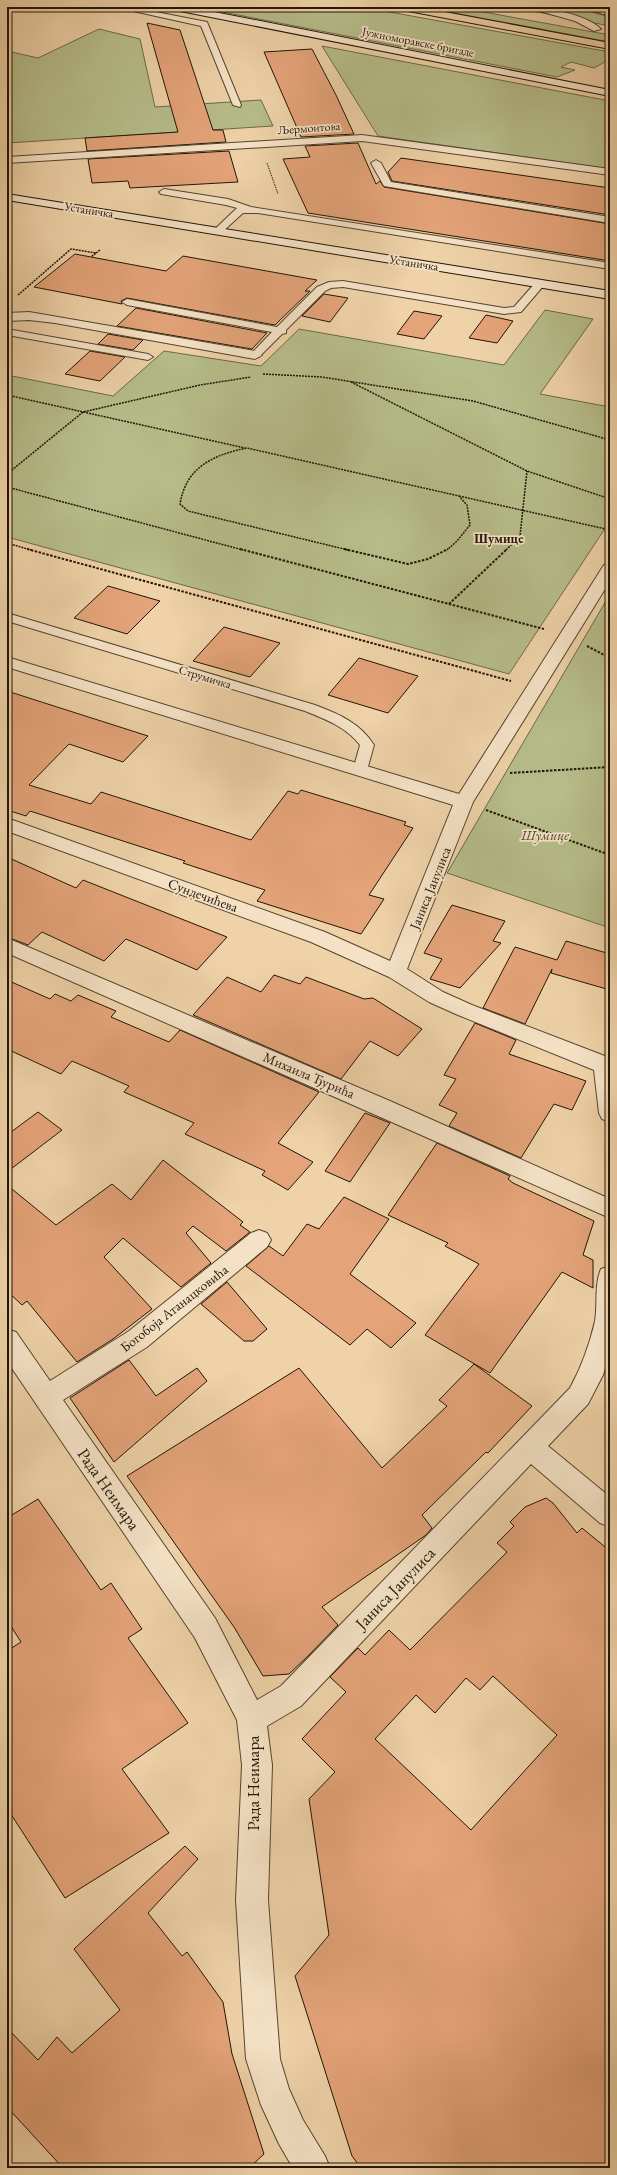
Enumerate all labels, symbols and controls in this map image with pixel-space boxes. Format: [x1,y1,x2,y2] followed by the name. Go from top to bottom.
[360,23,476,61] street label: Јужноморавске бригаде
[277,118,341,138] street label: Љермонтова
[62,198,115,222] street label: Устаничка
[387,251,440,275] street label: Устаничка
[474,530,524,547] district label: Шумице
[177,661,233,693] street label: Струмичка
[520,826,569,844] park label: Шумице
[405,844,455,933] street label: Јаниса Јанулиса
[166,874,241,916] street label: Сундечићева
[260,1048,358,1103] street label: Михаила Ђурића
[116,1260,232,1356] street label: Богобоја Атанацковића
[73,1444,145,1535] street label: Рада Неимара
[349,1542,440,1635] street label: Јаниса Јанулиса
[242,1735,264,1831] street label: Рада Неимара

